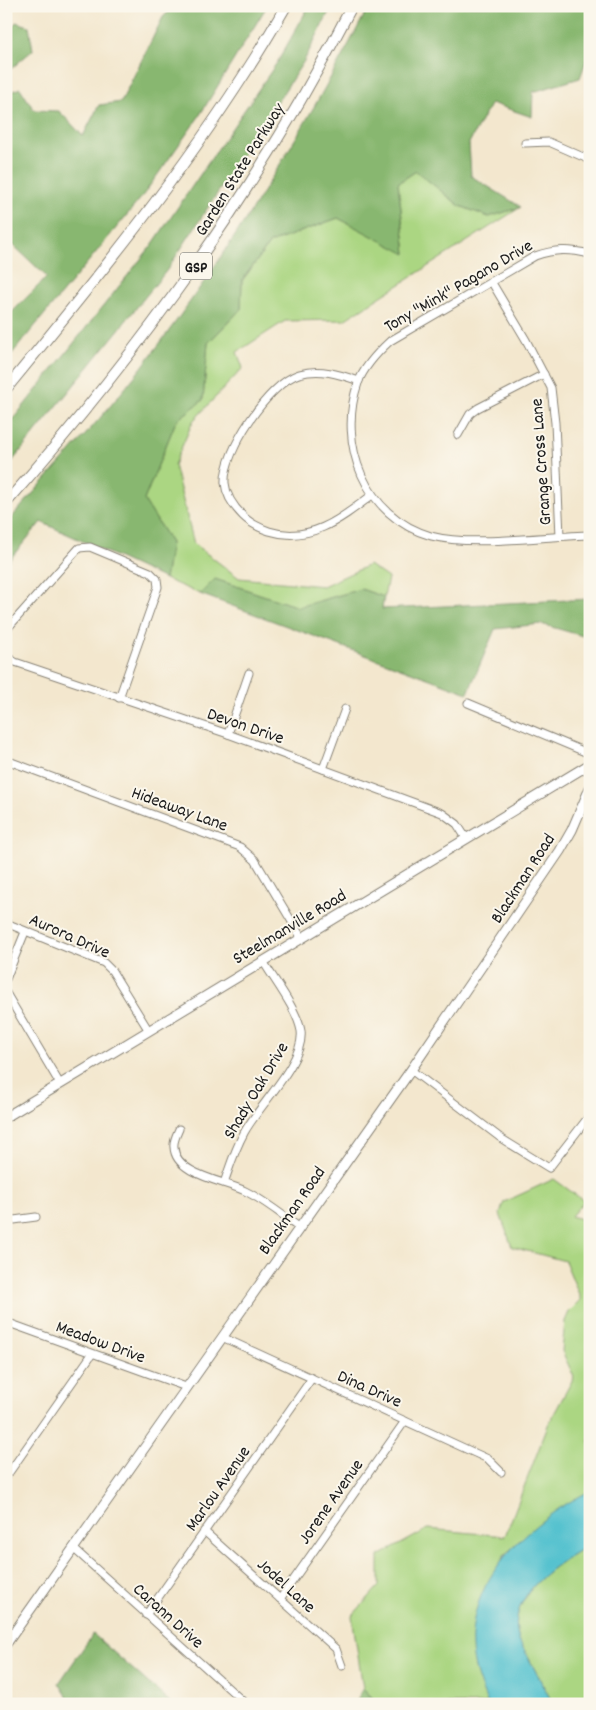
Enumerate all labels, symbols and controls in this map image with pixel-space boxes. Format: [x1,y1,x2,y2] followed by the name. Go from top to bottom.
[190,98,293,242] street label: Garden State Parkway
[380,234,538,340] street label: Tony "Mink" Pagano Drive
[180,252,212,280] road number: GSP
[526,397,559,526] street label: Grange Cross Lane
[203,703,287,752] street label: Devon Drive
[128,781,231,839] street label: Hideaway Lane
[486,829,563,929] street label: Blackman Road
[229,884,352,972] street label: Steelmanville Road
[25,908,114,966] street label: Aurora Drive
[218,1038,296,1145] street label: Shady Oak Drive
[253,1162,333,1261] street label: Blackman Road
[52,1316,149,1371] street label: Meadow Drive
[333,1365,405,1416] street label: Dina Drive
[180,1442,258,1537] street label: Marlou Avenue
[293,1455,371,1550] street label: Jorene Avenue
[250,1554,320,1620] street label: Jodel Lane
[126,1578,208,1656] street label: Carann Drive

